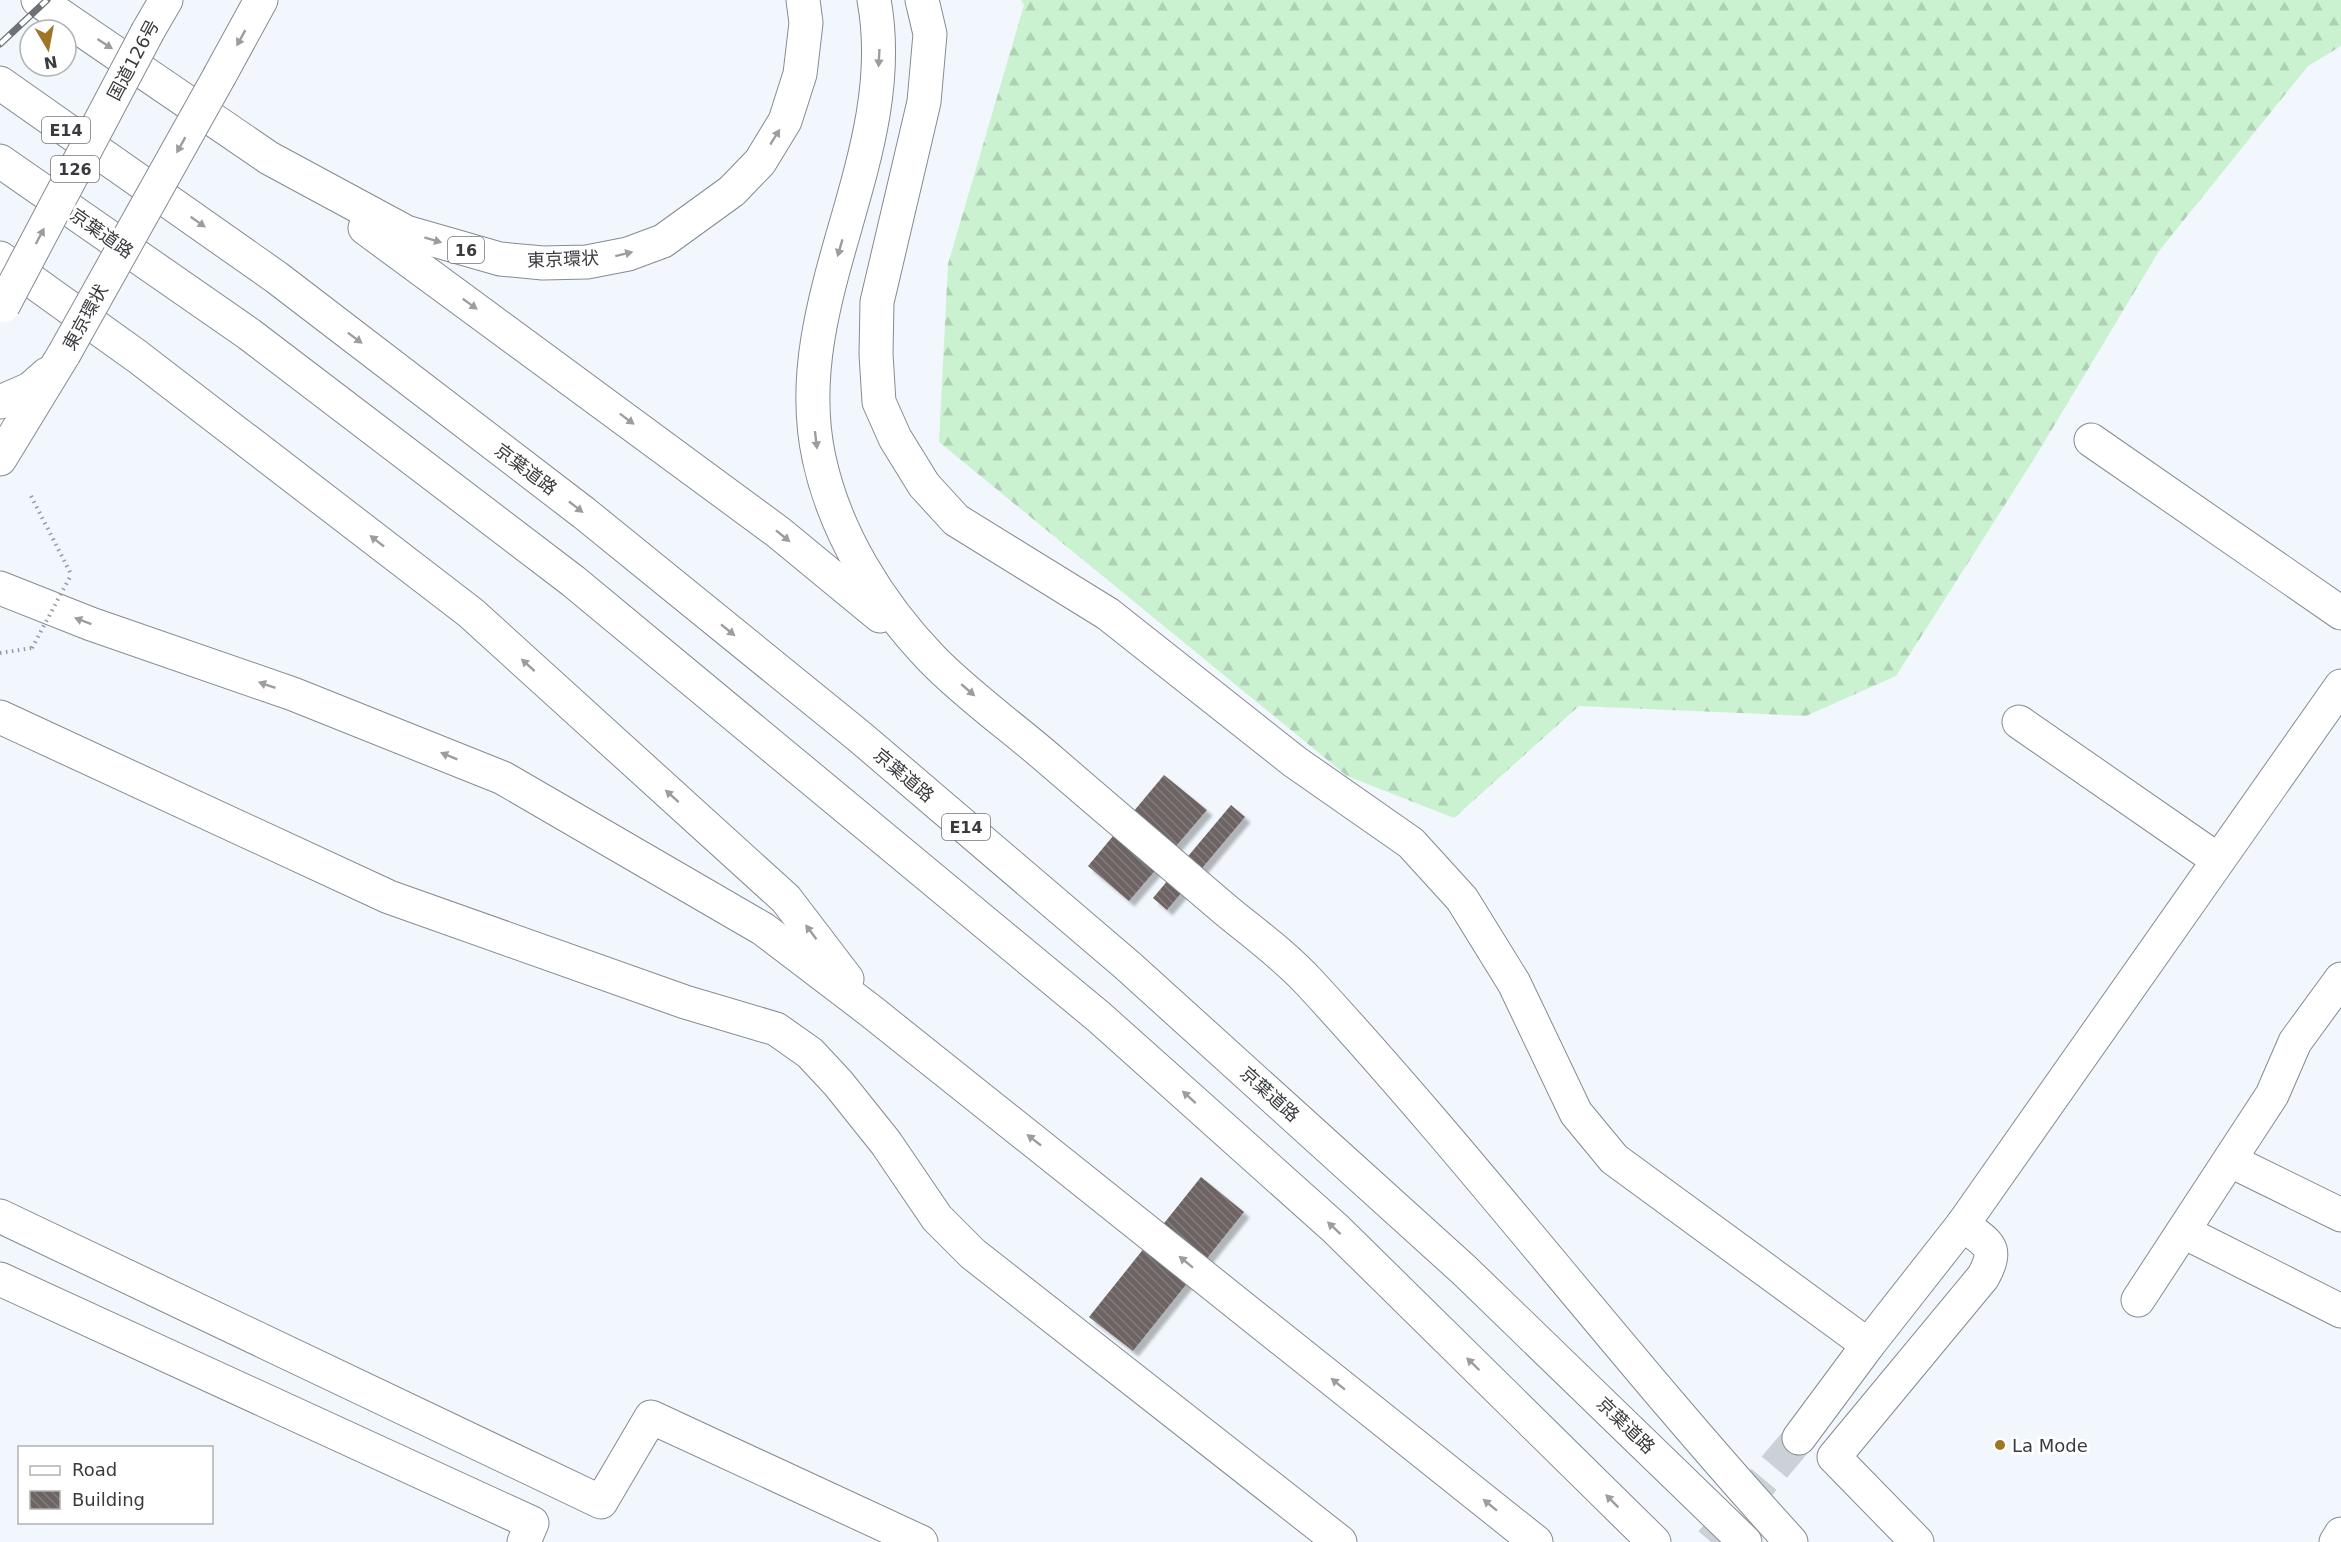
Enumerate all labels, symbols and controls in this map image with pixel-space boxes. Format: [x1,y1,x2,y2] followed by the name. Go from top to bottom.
[103,16,163,104] street label: 国道126号
[18,18,78,78] north arrow
[236,29,246,46] one-way arrow
[96,38,112,50] one-way arrow
[874,48,883,67] one-way arrow
[42,52,59,73] text: N
[42,117,90,143] road number: E14
[769,129,780,146] one-way arrow
[176,137,186,154] one-way arrow
[51,156,99,182] road number: 126
[66,204,138,262] street label: 京葉道路
[189,216,205,228] one-way arrow
[35,227,45,244] one-way arrow
[424,236,442,245] one-way arrow
[448,237,484,263] road number: 16
[835,239,844,257] one-way arrow
[527,247,599,271] street label: 東京環状
[615,248,634,258] one-way arrow
[58,280,112,354] street label: 東京環状
[462,297,477,309] one-way arrow
[347,331,363,344] one-way arrow
[618,413,634,425] one-way arrow
[812,430,821,449] one-way arrow
[491,439,561,499] street label: 京葉道路
[569,501,584,513] one-way arrow
[775,529,790,542] one-way arrow
[370,535,386,547] one-way arrow
[74,616,92,625] one-way arrow
[720,623,735,636] one-way arrow
[521,658,535,672] one-way arrow
[258,680,276,690] one-way arrow
[960,683,975,696] one-way arrow
[870,744,938,806] street label: 京葉道路
[439,751,457,761] one-way arrow
[666,789,680,803] one-way arrow
[942,814,990,840] road number: E14
[806,924,818,939] one-way arrow
[1236,1062,1304,1126] street label: 京葉道路
[1181,1090,1196,1104] one-way arrow
[1026,1135,1041,1147] one-way arrow
[1326,1221,1341,1235] one-way arrow
[1178,1255,1194,1268] one-way arrow
[1466,1357,1481,1371] one-way arrow
[1330,1377,1346,1390] one-way arrow
[1593,1392,1659,1458] street label: 京葉道路
[2012,1435,2088,1456] place label: La Mode
[1993,1438,2007,1452] marker: La Mode
[18,1446,213,1524] legend
[72,1459,117,1480] text: Road
[72,1489,145,1510] text: Building
[1606,1494,1620,1508] one-way arrow
[1483,1500,1498,1512] one-way arrow

